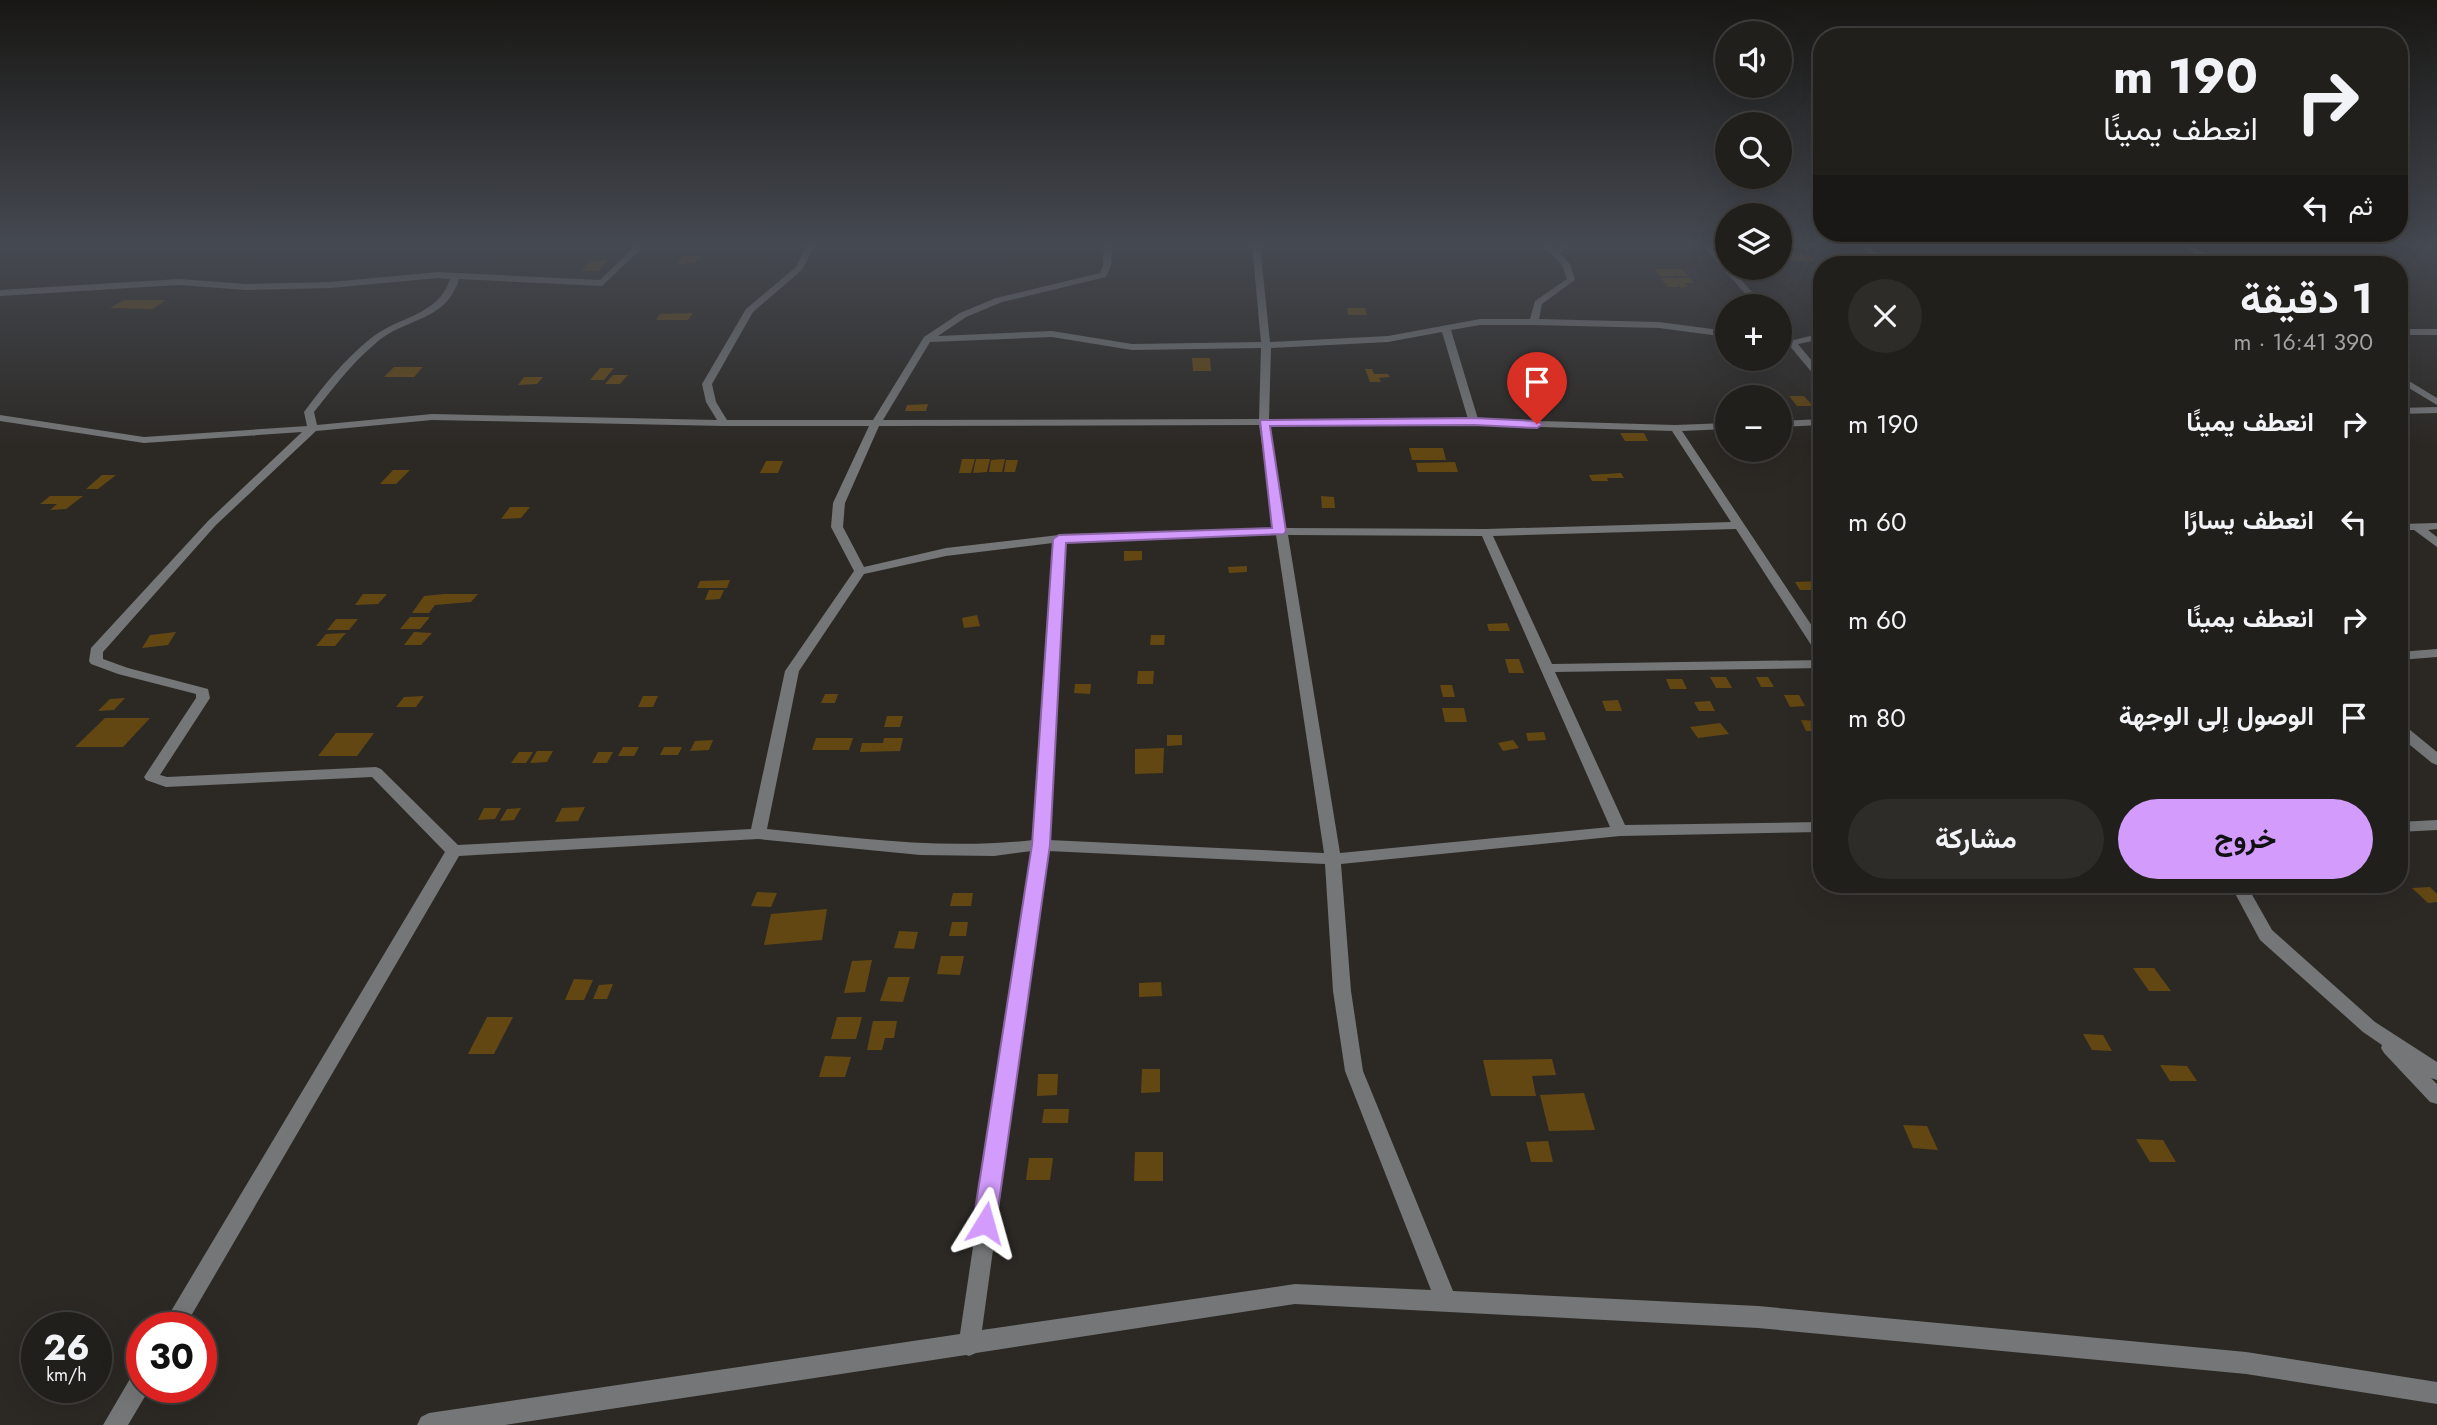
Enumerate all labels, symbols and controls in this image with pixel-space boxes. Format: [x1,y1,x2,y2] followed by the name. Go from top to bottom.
[1715,21,1792,462] map controls
[1715,21,1792,98] button: sound
[2113,41,2258,111] text: 190 m
[2282,56,2373,147] icon: right
[2103,106,2258,152] text: انعطف يمينًا
[1715,112,1792,189] button: search
[2349,187,2373,225] text: ثم
[2297,189,2335,227] icon: left
[1715,203,1792,280] button: layers
[2240,268,2373,329] text: 1 دقيقة
[1848,279,1922,353] button: close
[1715,294,1792,371] button: +
[2234,325,2373,359] text: 390 m · 16:41
[1507,352,1567,424] pin
[1518,363,1556,401] icon: arrive
[1715,385,1792,462] button: −
[2186,403,2314,441] text: انعطف يمينًا
[1848,405,1918,443] text: 190 m
[2335,405,2373,443] icon: right
[2183,501,2314,539] text: انعطف يسارًا
[1848,503,1907,541] text: 60 m
[2335,503,2373,541] icon: left
[2186,599,2314,637] text: انعطف يمينًا
[1848,601,1907,639] text: 60 m
[2335,601,2373,639] icon: right
[2119,697,2314,735] text: الوصول إلى الوجهة
[1848,699,1906,737] text: 80 m
[2335,699,2373,737] icon: arrive
[1848,799,2104,879] button: مشاركة
[2118,799,2373,879] button: خروج
[948,1186,1022,1260] position arrow
[126,1312,217,1403] speed limit sign: 30
[43,1323,90,1373] text: 26
[46,1362,87,1388] text: km/h

